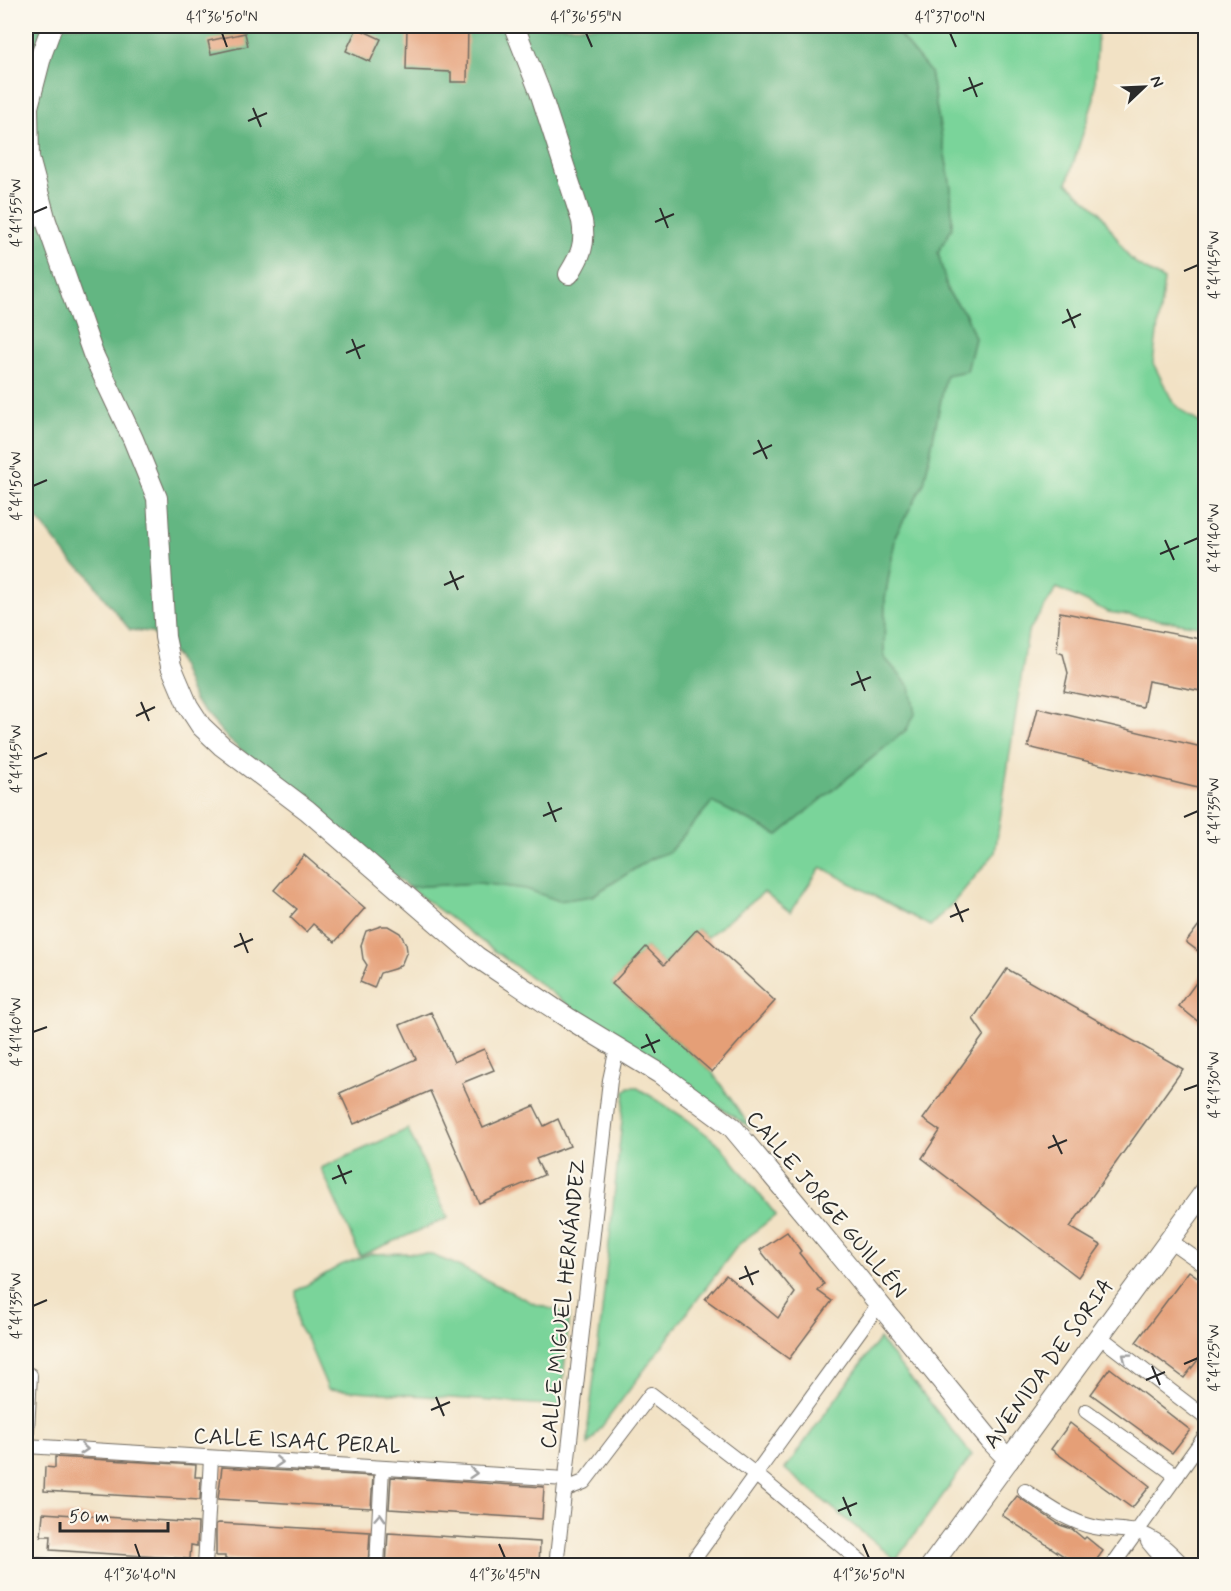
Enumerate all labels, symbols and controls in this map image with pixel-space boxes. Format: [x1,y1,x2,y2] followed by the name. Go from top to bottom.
[186,8,258,28] text: 41°36'50"N
[551,8,621,28] text: 41°36'55"N
[915,8,985,28] text: 41°37'00"N
[1114,57,1174,117] north arrow
[1145,73,1168,91] text: N
[7,179,27,247] text: 4°41'55"W
[1205,231,1225,299] text: 4°41'45"W
[7,452,27,520] text: 4°41'50"W
[1205,504,1225,572] text: 4°41'40"W
[7,725,27,793] text: 4°41'45"W
[1205,778,1225,844] text: 4°41'35"W
[7,998,27,1066] text: 4°41'40"W
[1205,1052,1225,1118] text: 4°41'30"W
[739,1105,913,1305] street label: CALLE JORGE GUILLÉN
[534,1157,593,1450] street label: CALLE MIGUEL HERNÁNDEZ
[7,1273,27,1339] text: 4°41'35"W
[978,1273,1120,1455] street label: AVENIDA DE SORIA
[1205,1325,1225,1391] text: 4°41'25"W
[1121,1353,1132,1364] one-way arrow
[193,1423,401,1461] street label: CALLE ISAAC PERAL
[80,1443,89,1456] one-way arrow
[274,1455,283,1468] one-way arrow
[469,1467,478,1480] one-way arrow
[60,1495,168,1533] scale bar
[69,1505,109,1529] text: 50 m
[373,1512,386,1521] one-way arrow
[104,1566,176,1586] text: 41°36'40"N
[470,1566,540,1586] text: 41°36'45"N
[833,1566,905,1586] text: 41°36'50"N

